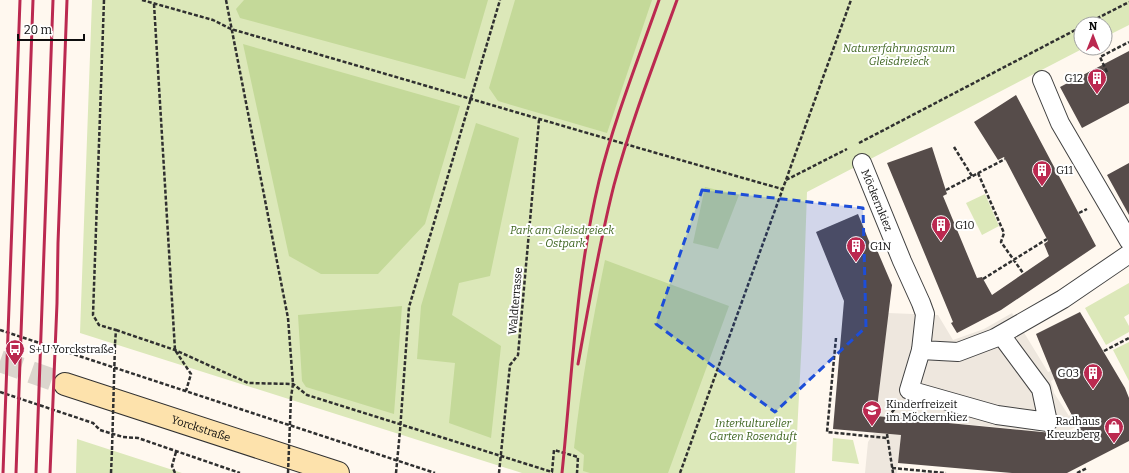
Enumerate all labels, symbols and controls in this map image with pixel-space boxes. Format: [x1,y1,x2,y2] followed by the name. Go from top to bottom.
[18,16,84,42] scale bar
[1073,16,1113,56] north arrow
[1089,20,1098,33] text: N
[24,23,53,37] text: 20 m
[843,42,955,68] park label: Naturerfahrungsraum Gleisdreieck
[1086,67,1108,95] building icon: G12
[1064,72,1083,85] place label: G12
[1031,159,1053,187] building icon: G11
[1056,164,1074,177] place label: G11
[858,167,895,233] street label: Möckernkiez
[930,214,952,242] building icon: G10
[955,219,975,232] place label: G10
[510,224,615,250] park label: Park am Gleisdreieck - Ostpark
[845,235,867,263] building icon: G1N
[870,240,892,253] place label: G1N
[506,267,525,335] street label: Waldterrasse
[4,338,26,366] bus stop icon: S+U Yorckstraße
[29,343,114,356] place label: S+U Yorckstraße
[1082,362,1104,390] building icon: G03
[1058,367,1079,380] place label: G03
[886,398,968,424] place label: Kinderfreizeit im Möckernkiez
[861,399,883,427] school or university icon: Kinderfreizeit im Möckernkiez
[170,413,232,444] street label: Yorckstraße
[1047,415,1100,441] place label: Radhaus Kreuzberg
[1103,416,1125,444] shop icon: Radhaus Kreuzberg
[709,417,797,443] park label: Interkultureller Garten Rosenduft

